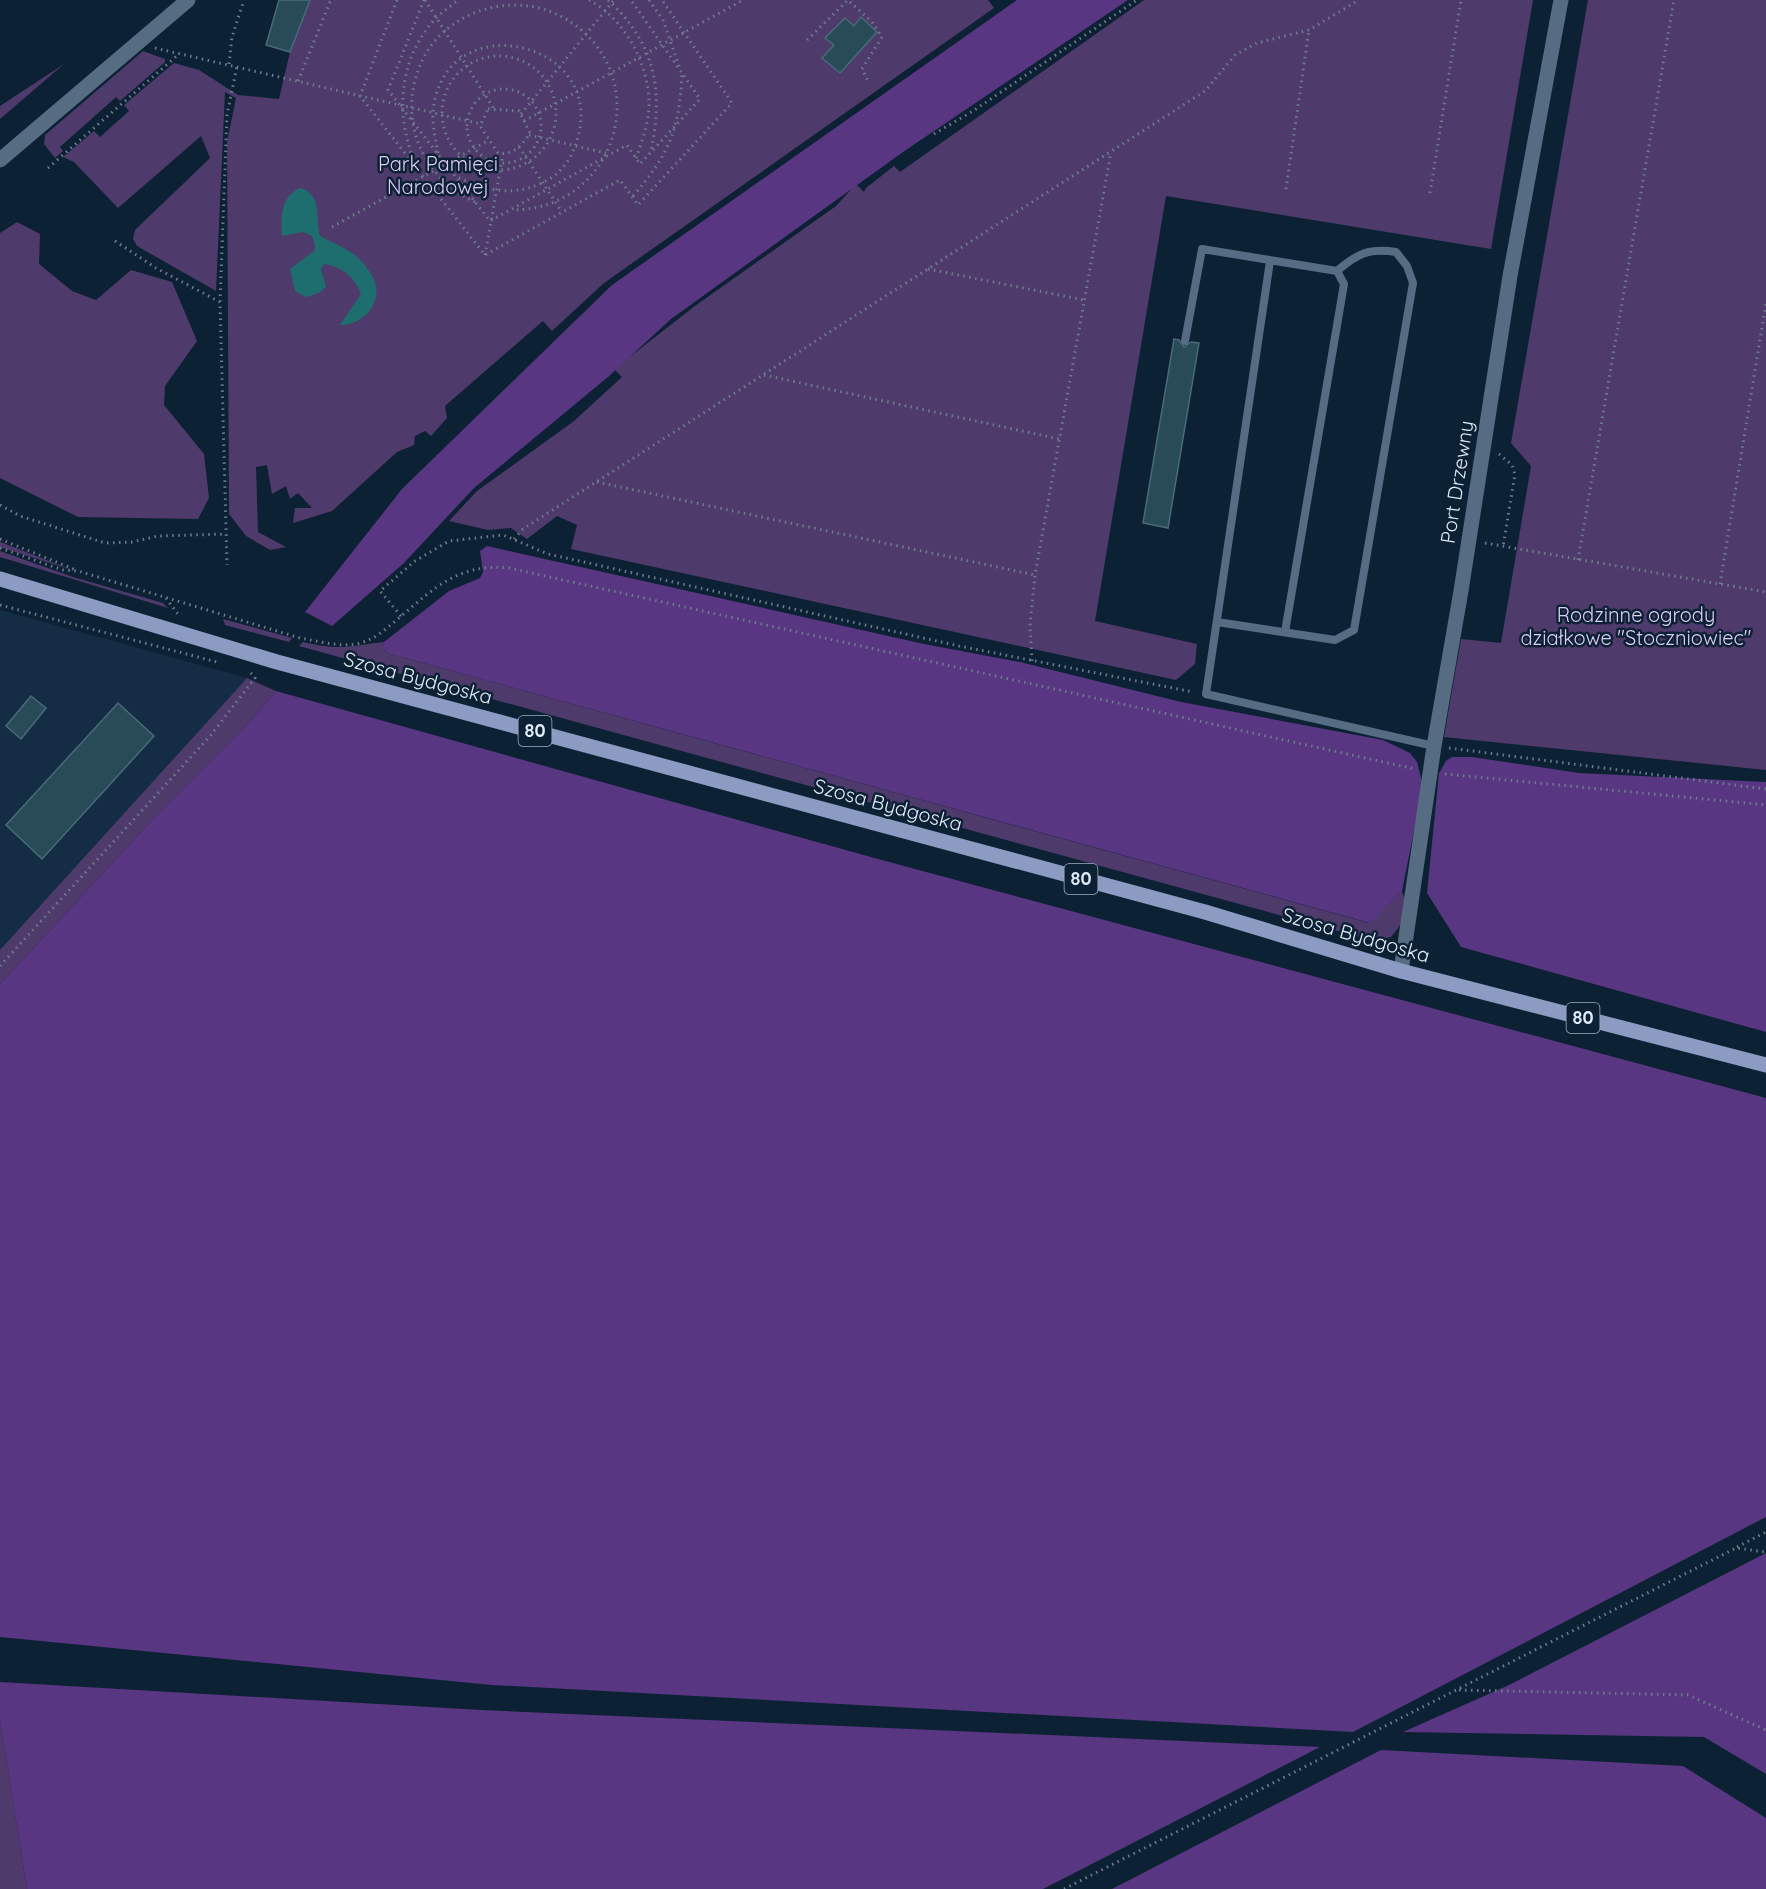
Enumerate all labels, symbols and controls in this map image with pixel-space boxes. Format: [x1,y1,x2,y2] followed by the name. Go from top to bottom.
[378,151,498,199] park label: Park Pamięci Narodowej
[1434,419,1479,545] street label: Port Drzewny
[1520,602,1752,650] park label: Rodzinne ogrody działkowe "Stoczniowiec"
[341,646,495,709] street label: Szosa Bydgoska
[518,716,552,746] road number: 80
[811,773,965,836] street label: Szosa Bydgoska
[1064,864,1098,894] road number: 80
[1279,901,1433,968] street label: Szosa Bydgoska
[1566,1003,1600,1033] road number: 80

